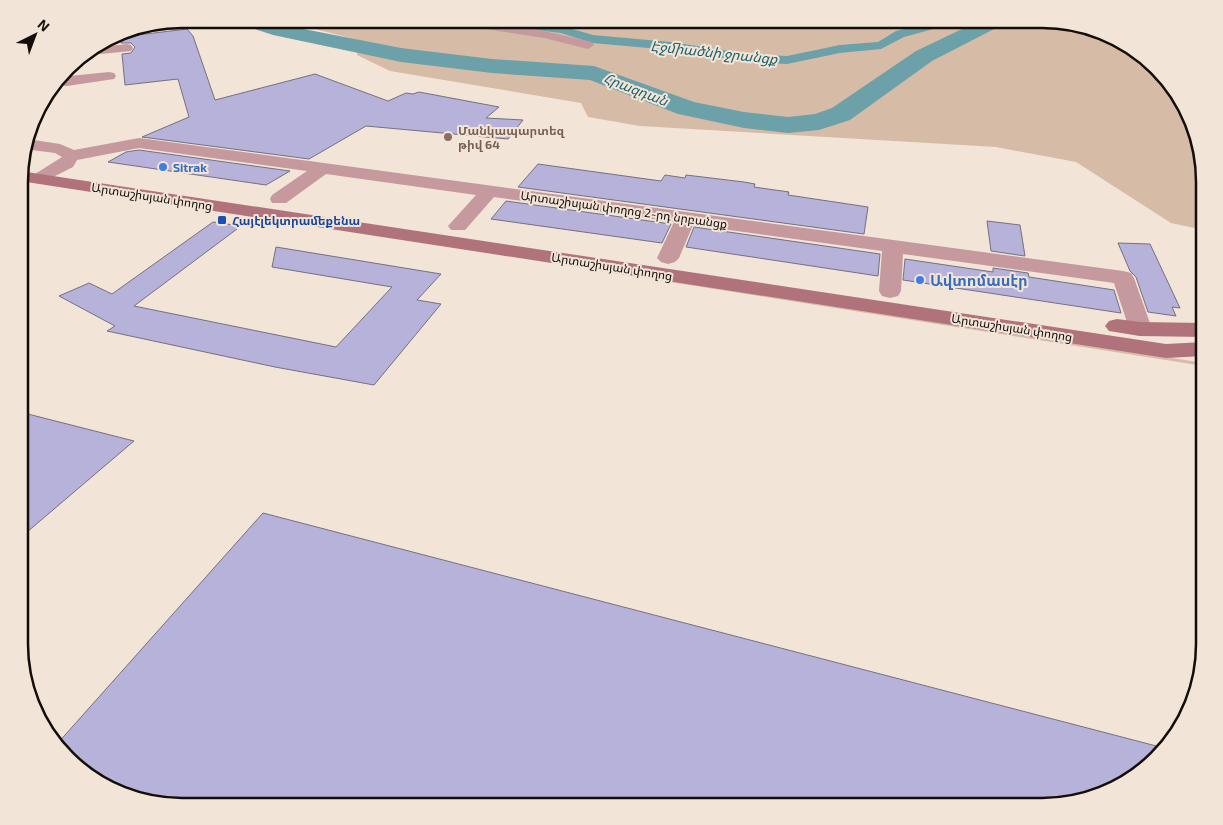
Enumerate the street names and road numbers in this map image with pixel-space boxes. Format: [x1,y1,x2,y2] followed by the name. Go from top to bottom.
[90,180,213,213] street label: Արտաշիսյան փողոց
[520,188,728,231] street label: Արտաշիսյան փողոց 2-րդ նրբանցք
[550,250,673,283] street label: Արտաշիսյան փողոց
[950,311,1073,344] street label: Արտաշիսյան փողոց

